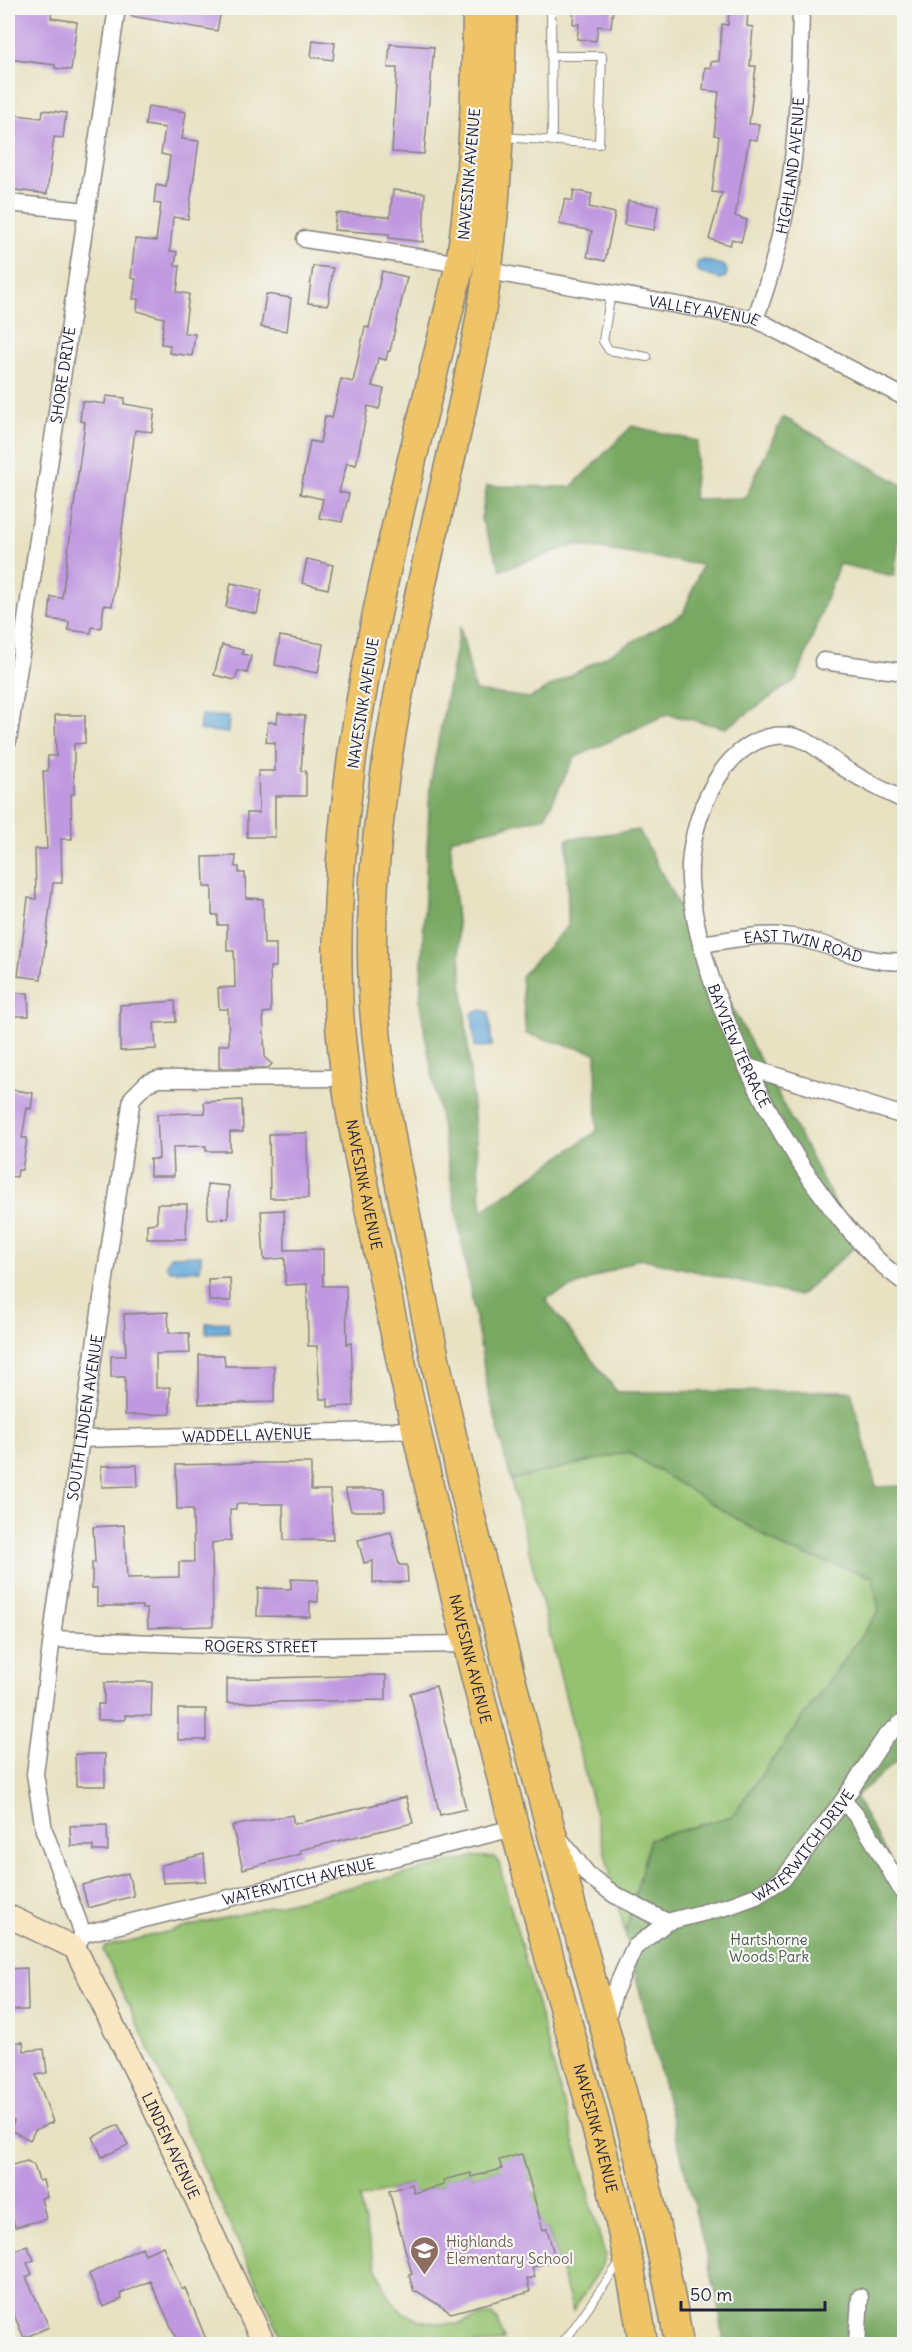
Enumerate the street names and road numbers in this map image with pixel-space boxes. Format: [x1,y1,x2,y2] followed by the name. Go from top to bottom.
[771,96,808,236] street label: HIGHLAND AVENUE
[454,107,484,241] street label: NAVESINK AVENUE
[647,291,764,330] street label: VALLEY AVENUE
[46,325,79,425] street label: SHORE DRIVE
[343,636,383,770] street label: NAVESINK AVENUE
[743,926,865,966] street label: EAST TWIN ROAD
[704,981,775,1111] street label: BAYVIEW TERRACE
[343,1118,387,1252] street label: NAVESINK AVENUE
[62,1333,106,1502] street label: SOUTH LINDEN AVENUE
[182,1423,312,1446] street label: WADDELL AVENUE
[446,1592,496,1726] street label: NAVESINK AVENUE
[204,1635,318,1657] street label: ROGERS STREET
[749,1786,858,1905] street label: WATERWITCH DRIVE
[220,1853,377,1909] street label: WATERWITCH AVENUE
[570,2062,622,2195] street label: NAVESINK AVENUE
[138,2089,204,2202] street label: LINDEN AVENUE

